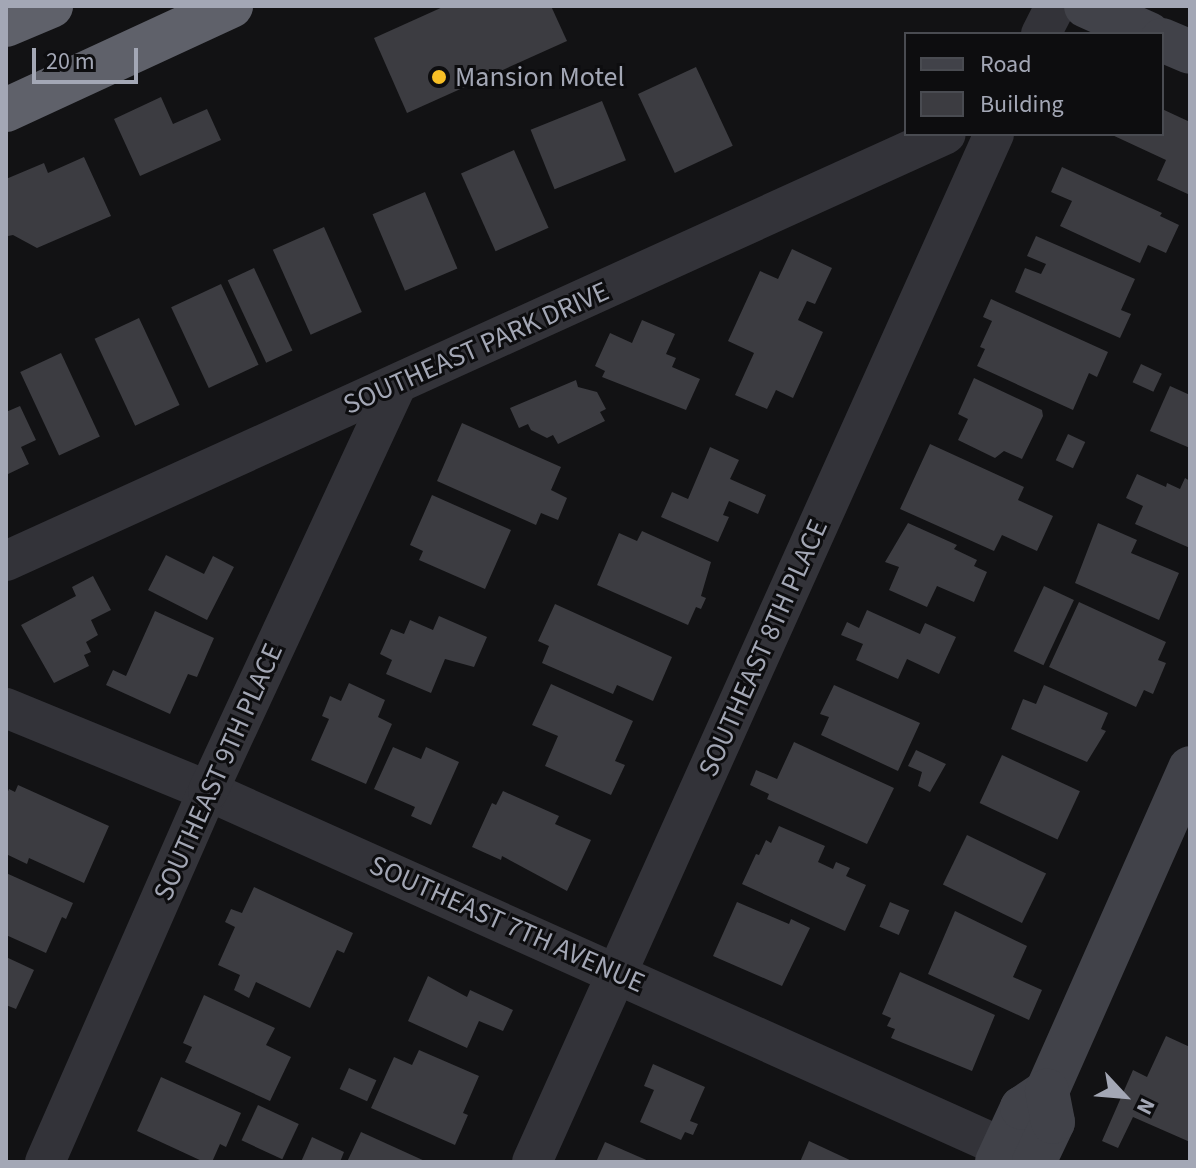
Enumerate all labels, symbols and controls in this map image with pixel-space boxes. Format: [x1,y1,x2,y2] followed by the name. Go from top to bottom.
[36,32,142,82] scale bar
[904,32,1164,136] legend
[46,44,95,79] text: 20 m
[980,47,1032,82] text: Road
[455,60,625,94] place label: Mansion Motel
[430,68,448,86] marker: Mansion Motel
[980,87,1064,122] text: Building
[338,274,614,422] street label: SOUTHEAST PARK DRIVE
[691,514,835,782] street label: SOUTHEAST 8TH PLACE
[146,638,290,906] street label: SOUTHEAST 9TH PLACE
[364,848,650,1000] street label: SOUTHEAST 7TH AVENUE
[1084,1056,1164,1136] north arrow
[1128,1093,1163,1120] text: N

